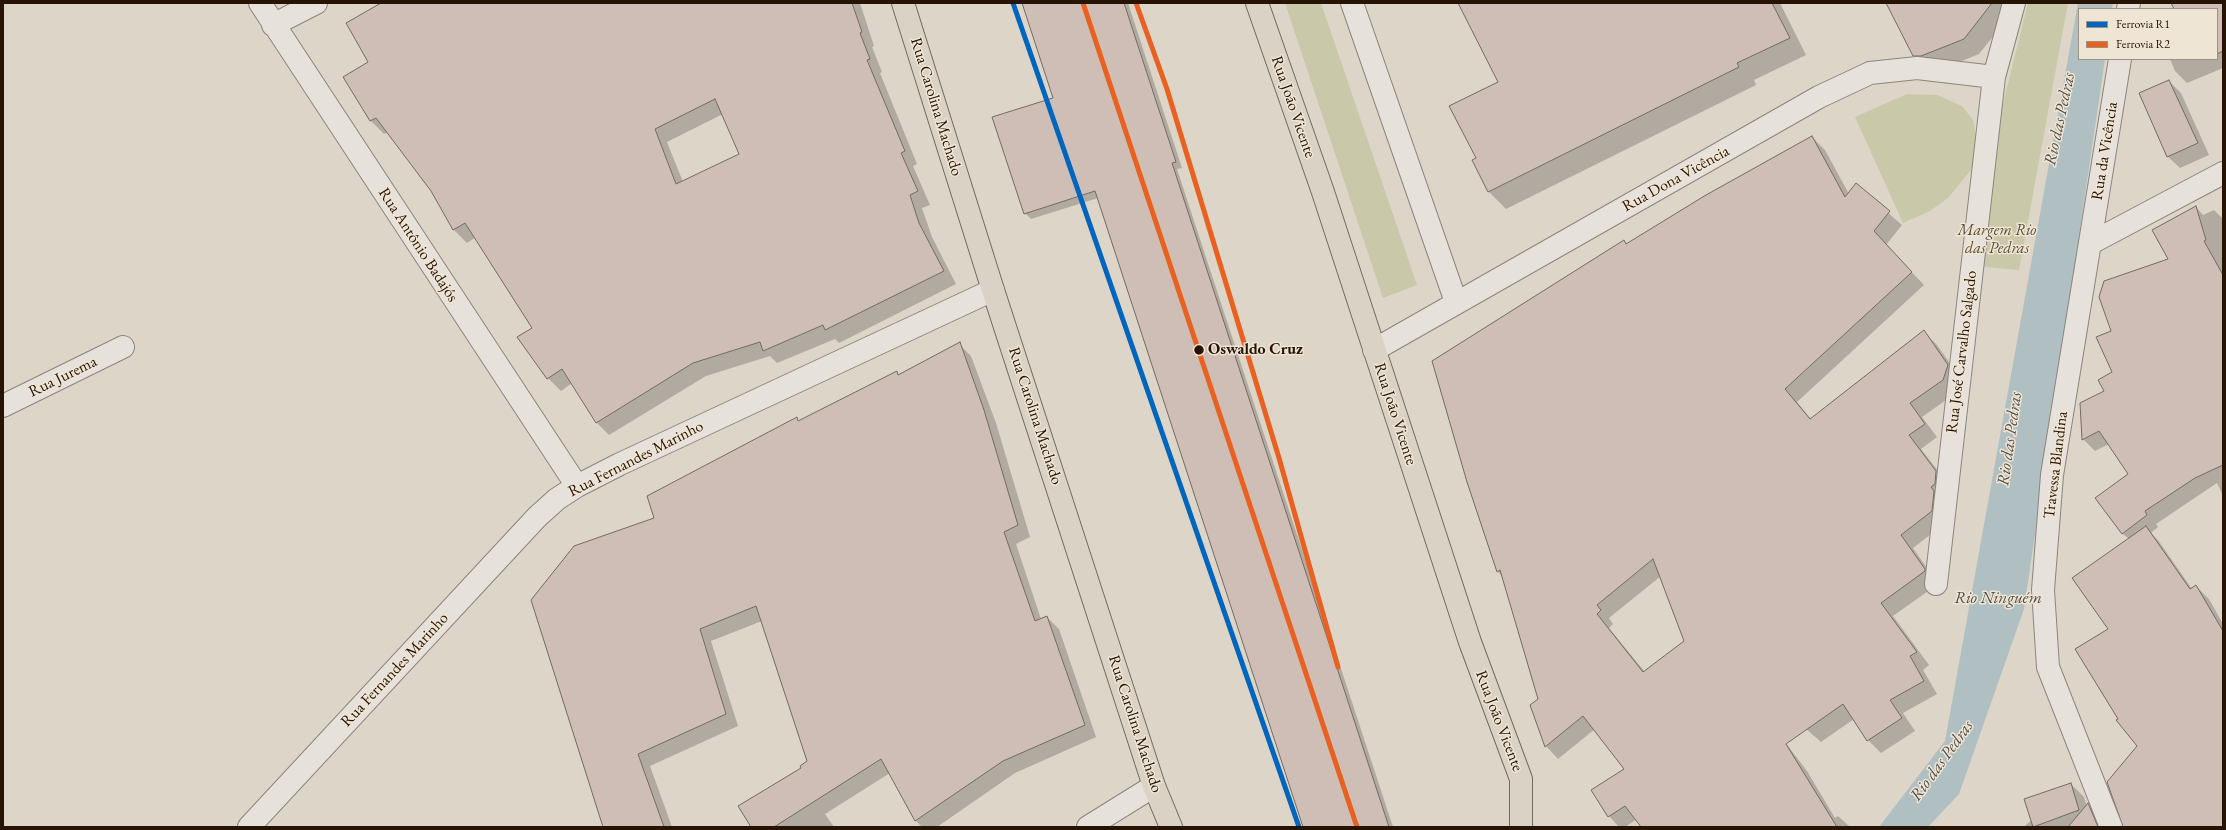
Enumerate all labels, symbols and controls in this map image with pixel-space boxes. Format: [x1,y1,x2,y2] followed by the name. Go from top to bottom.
[2078,8,2218,60] legend
[2116,16,2170,32] text: Ferrovia R1
[906,36,966,178] street label: Rua Carolina Machado
[2116,36,2170,52] text: Ferrovia R2
[1267,54,1319,160] street label: Rua João Vicente
[2040,71,2080,167] water label: Rio das Pedras
[2088,101,2122,201] street label: Rua da Vicência
[1619,142,1733,216] street label: Rua Dona Vicência
[374,184,462,306] street label: Rua Antônio Badajós
[1958,221,2036,259] park label: Margem Rio das Pedras
[1942,270,1982,434] street label: Rua José Carvalho Salgado
[1208,340,1303,360] place label: Oswaldo Cruz
[1192,343,1206,357] marker: Oswaldo Cruz
[1004,345,1066,487] street label: Rua Carolina Machado
[26,352,100,402] street label: Rua Jurema
[1369,360,1421,468] street label: Rua João Vicente
[1993,391,2027,487] water label: Rio das Pedras
[2040,410,2072,520] street label: Travessa Blandina
[565,417,707,501] street label: Rua Fernandes Marinho
[1954,588,2042,608] water label: Rio Ninguém
[337,609,453,731] street label: Rua Fernandes Marinho
[1104,653,1166,795] street label: Rua Carolina Machado
[1471,668,1527,774] street label: Rua João Vicente
[1906,717,1978,805] water label: Rio das Pedras

